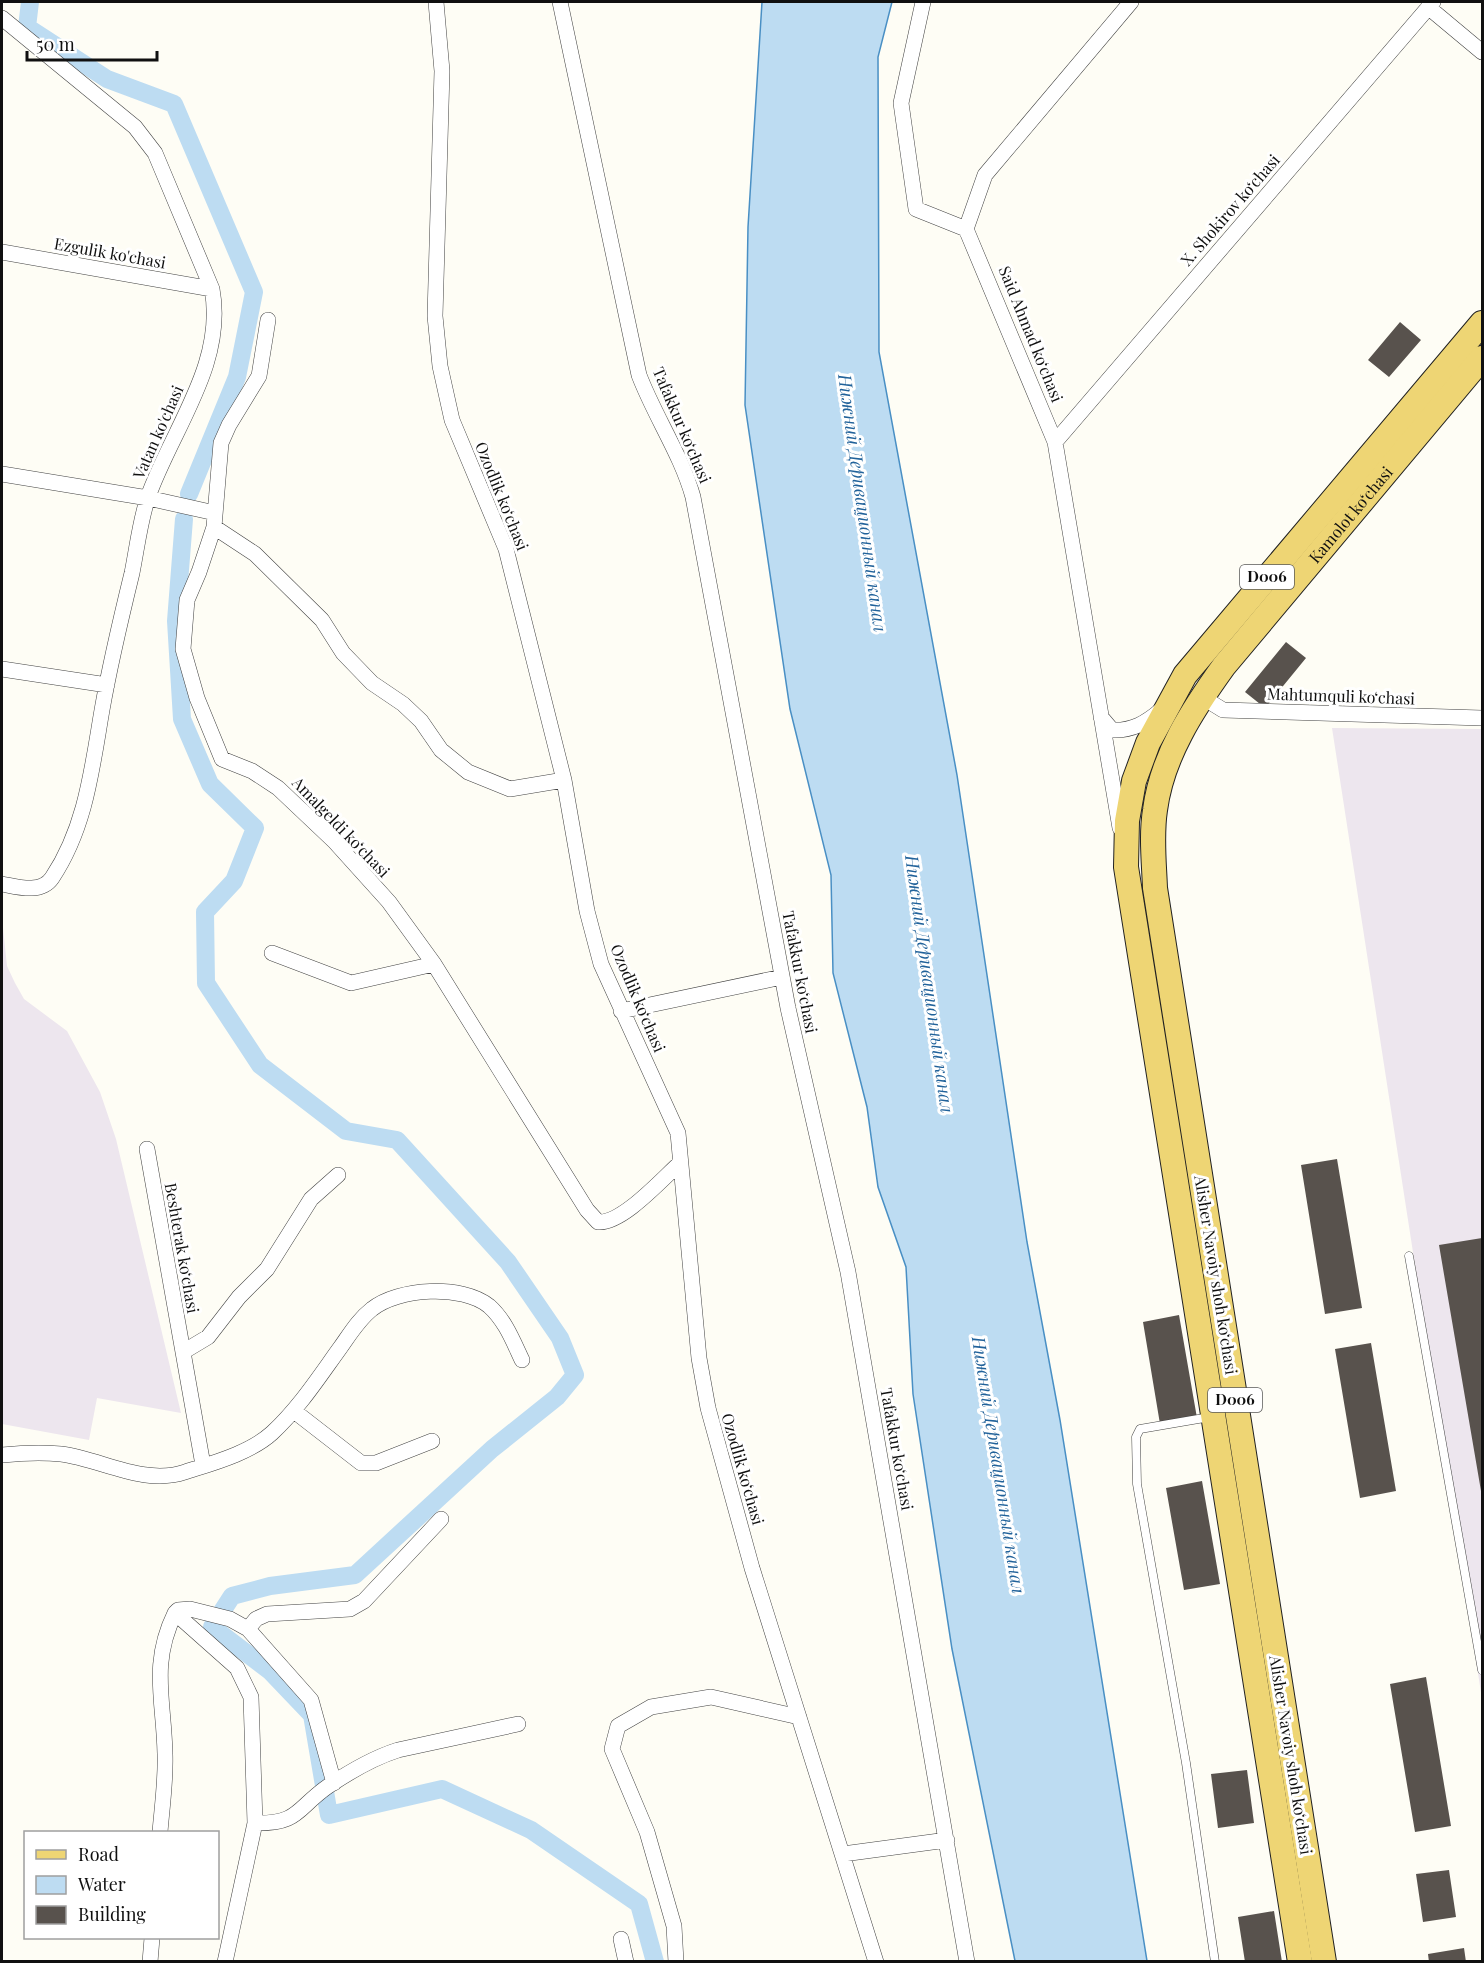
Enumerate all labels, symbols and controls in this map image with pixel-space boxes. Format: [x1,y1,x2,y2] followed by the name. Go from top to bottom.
[27,24,158,62] scale bar
[36,32,75,56] text: 50 m
[1175,149,1284,270] street label: X. Shokirov ko‘chasi
[53,232,168,273] street label: Ezgulik ko'chasi
[995,263,1068,405] street label: Said Ahmad ko‘chasi
[649,364,717,486] street label: Tafakkur ko‘chasi
[833,371,893,633] water label: Нижний Деривационный канал
[127,381,188,483] street label: Vatan ko'chasi
[471,438,534,554] street label: Ozodlik ko‘chasi
[1304,461,1397,567] street label: Kamolot ko‘chasi
[1240,565,1294,589] road number: D006
[1267,682,1416,709] street label: Mahtumquli ko‘chasi
[287,771,395,882] street label: Amalgeldi ko‘chasi
[900,852,960,1114] water label: Нижний Деривационный канал
[778,909,823,1035] street label: Tafakkur ko‘chasi
[606,941,671,1055] street label: Ozodlik ko‘chasi
[1190,1173,1243,1376] street label: Alisher Navoiy shoh koʻchasi
[161,1181,204,1315] street label: Beshterak ko‘chasi
[967,1333,1031,1595] water label: Нижний Деривационный канал
[876,1386,919,1512] street label: Tafakkur ko‘chasi
[1208,1388,1262,1412] road number: D006
[717,1410,770,1528] street label: Ozodlik ko‘chasi
[1265,1653,1318,1856] street label: Alisher Navoiy shoh koʻchasi
[24,1831,219,1939] legend
[78,1842,119,1866] text: Road
[77,1872,126,1896] text: Water
[78,1902,146,1926] text: Building

